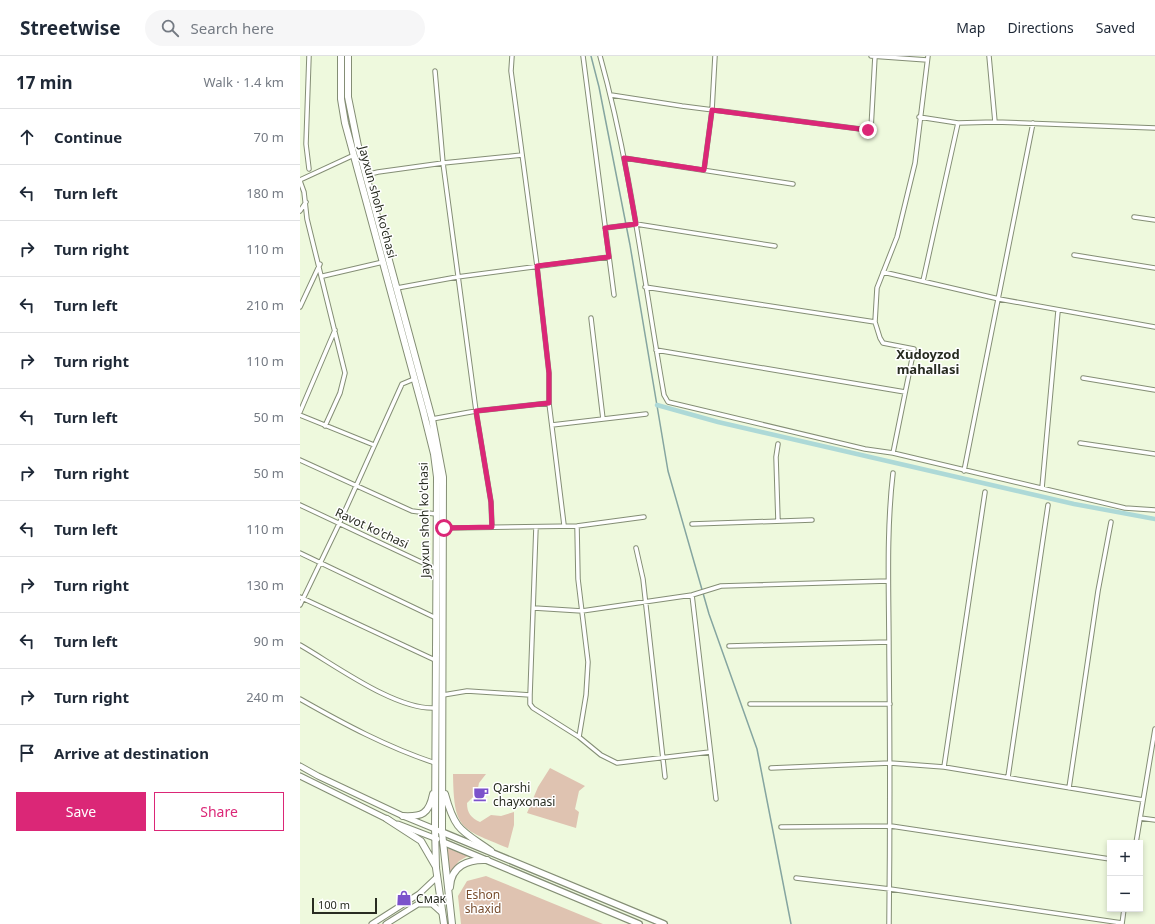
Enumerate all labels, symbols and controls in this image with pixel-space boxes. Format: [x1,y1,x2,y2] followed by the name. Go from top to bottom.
[145,10,425,46] search box
[20,15,121,41] text: Streetwise
[159,17,181,39] icon: search
[191,18,274,38] text: Search here
[956,18,985,37] text: Map
[1007,18,1074,37] text: Directions
[1096,18,1135,37] text: Saved
[16,71,73,94] text: 17 min
[204,73,284,91] text: Walk · 1.4 km
[859,121,877,139] route end
[16,126,38,148] icon: ahead
[54,127,122,147] text: Continue
[254,128,284,146] text: 70 m
[355,143,401,260] street label: Jayxun shoh ko'chasi
[16,182,38,204] icon: left
[54,183,118,203] text: Turn left
[246,184,284,202] text: 180 m
[16,238,38,260] icon: right
[54,239,129,259] text: Turn right
[246,240,284,258] text: 110 m
[16,294,38,316] icon: left
[54,295,118,315] text: Turn left
[246,296,284,314] text: 210 m
[896,345,960,378] district label: Xudoyzod mahallasi
[16,350,38,372] icon: right
[54,351,129,371] text: Turn right
[246,352,284,370] text: 110 m
[16,406,38,428] icon: left
[54,407,118,427] text: Turn left
[254,408,284,426] text: 50 m
[16,462,38,484] icon: right
[414,462,434,579] street label: Jayxun shoh ko'chasi
[54,463,129,483] text: Turn right
[254,464,284,482] text: 50 m
[332,504,412,552] street label: Ravot ko'chasi
[16,518,38,540] icon: left
[54,519,118,539] text: Turn left
[435,519,453,537] route start
[246,520,284,538] text: 110 m
[16,574,38,596] icon: right
[54,575,129,595] text: Turn right
[246,576,284,594] text: 130 m
[16,630,38,652] icon: left
[54,631,118,651] text: Turn left
[254,632,284,650] text: 90 m
[16,686,38,708] icon: right
[54,687,129,707] text: Turn right
[246,688,284,706] text: 240 m
[16,742,38,764] icon: arrive
[54,743,209,763] text: Arrive at destination
[493,779,555,810] place label: Qarshi chayxonasi
[472,785,490,803] cafe icon: Qarshi chayxonasi
[16,792,146,831] button: Save
[154,792,284,831] button: Share
[1107,840,1143,912] map controls
[1107,840,1143,876] button: +
[1107,876,1143,912] button: −
[465,886,501,917] park label: Eshon shaxid
[395,889,413,907] shop icon: Смак
[416,890,447,907] place label: Смак
[312,896,377,915] scale bar
[318,897,350,912] text: 100 m

